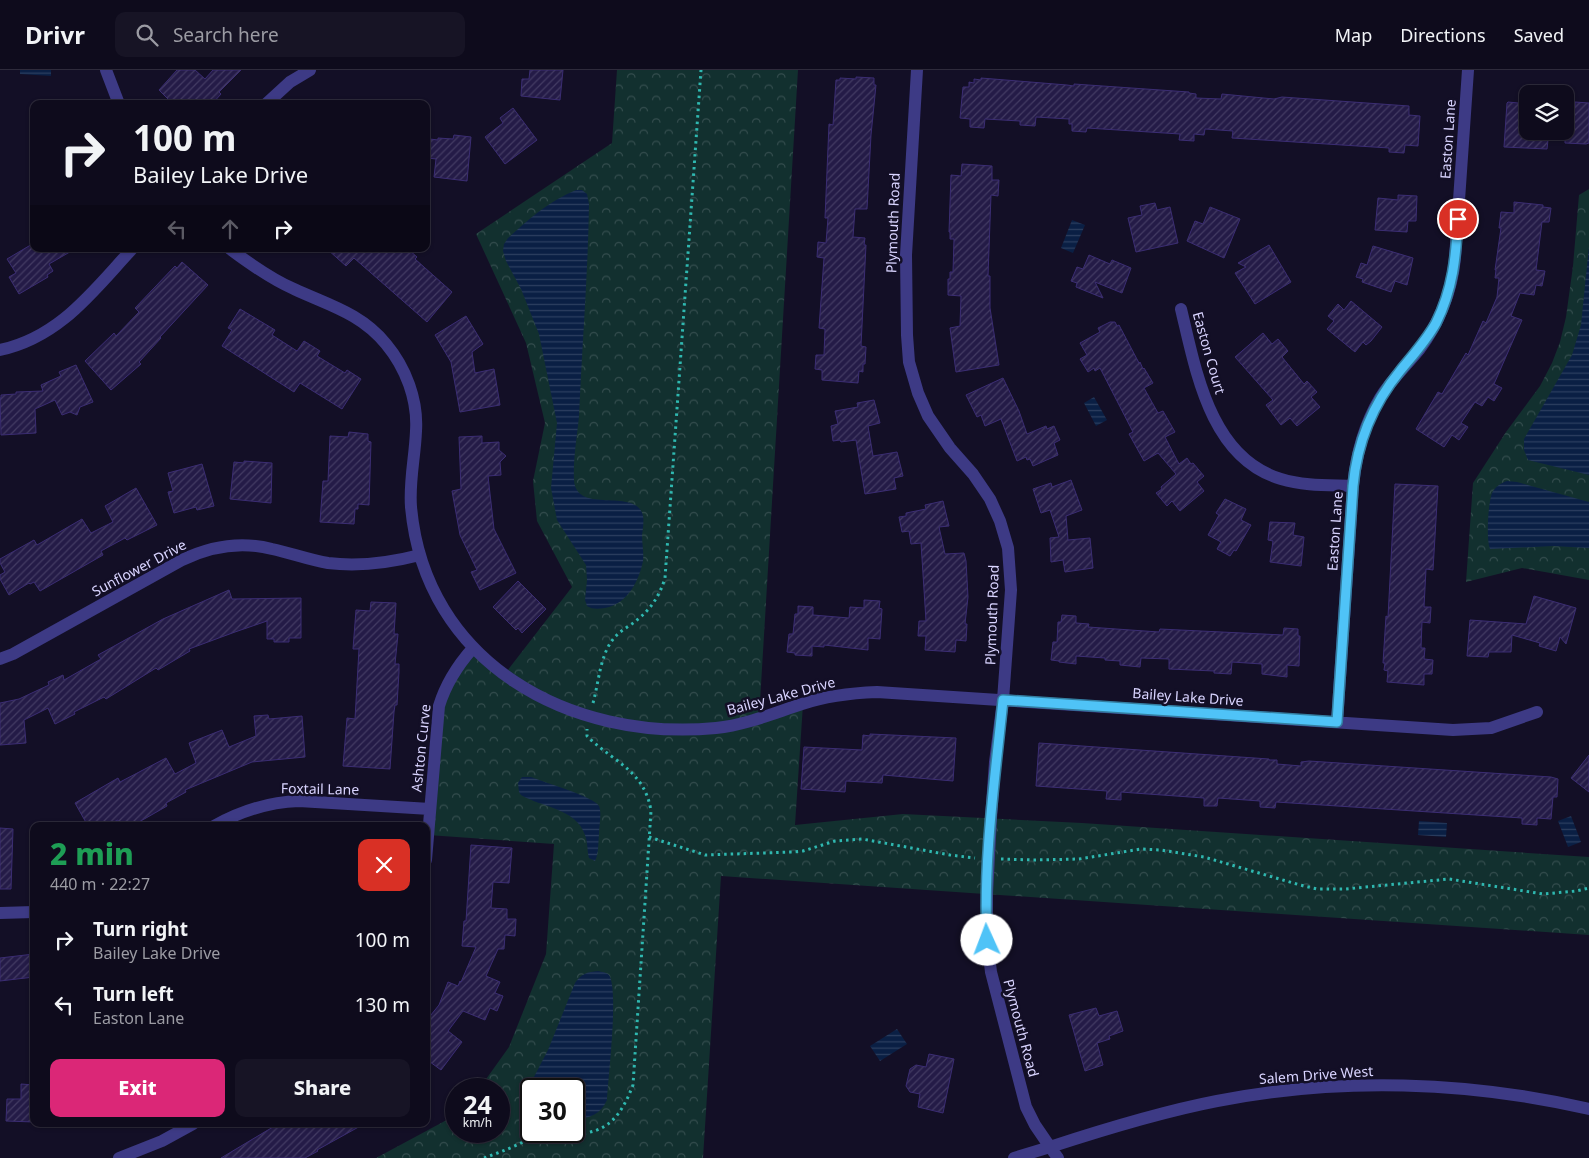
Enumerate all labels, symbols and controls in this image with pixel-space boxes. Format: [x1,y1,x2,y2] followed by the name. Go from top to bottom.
[115,12,465,57] search box
[25,18,85,51] text: Drivr
[133,21,161,49] icon: search
[173,22,279,48] text: Search here
[1335,23,1372,47] text: Map
[1400,23,1486,47] text: Directions
[1514,23,1564,47] text: Saved
[1519,85,1574,140] map controls
[1519,85,1574,140] button: layers
[1435,98,1460,179] street label: Easton Lane
[133,114,236,161] text: 100 m
[50,120,115,185] icon: right
[133,159,308,189] text: Bailey Lake Drive
[881,172,904,273] street label: Plymouth Road
[1437,198,1479,240] pin
[1444,205,1472,233] icon: arrive
[163,215,191,243] icon: left
[216,215,244,243] icon: ahead
[269,215,297,243] icon: right
[1189,309,1230,396] street label: Easton Court
[1322,490,1347,571] street label: Easton Lane
[88,535,189,600] street label: Sunflower Drive
[980,564,1003,665] street label: Plymouth Road
[725,672,837,719] street label: Bailey Lake Drive
[1132,683,1244,710] street label: Bailey Lake Drive
[406,703,435,793] street label: Ashton Curve
[281,778,359,799] street label: Foxtail Lane
[50,833,134,874] text: 2 min
[358,839,410,891] button: close
[50,873,150,895] text: 440 m · 22:27
[960,913,1012,965] position arrow
[93,916,188,942] text: Turn right
[50,926,78,954] icon: right
[355,927,410,953] text: 100 m
[93,942,220,964] text: Bailey Lake Drive
[999,977,1044,1079] street label: Plymouth Road
[93,981,174,1007] text: Turn left
[50,991,78,1019] icon: left
[355,992,410,1018] text: 130 m
[93,1007,184,1029] text: Easton Lane
[50,1059,225,1117] button: Exit
[235,1059,410,1117] button: Share
[1258,1061,1374,1088] street label: Salem Drive West
[520,1078,585,1143] speed limit sign: 30
[463,1087,492,1121] text: 24
[463,1114,492,1131] text: km/h

